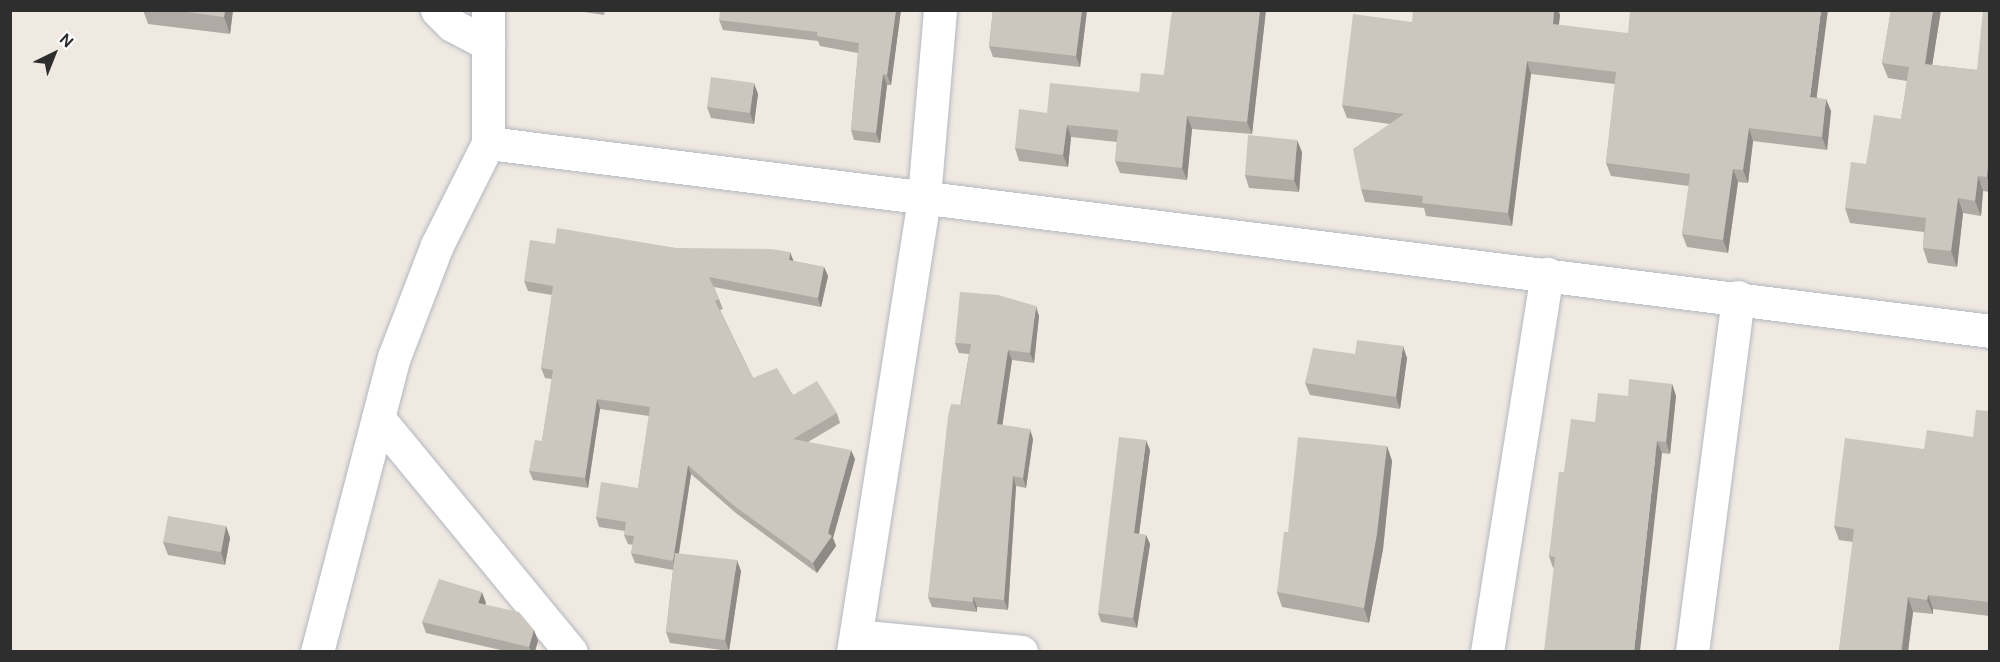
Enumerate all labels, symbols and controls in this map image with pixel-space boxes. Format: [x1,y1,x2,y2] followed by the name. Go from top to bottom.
[24,24,84,84] north arrow
[55,29,78,52] text: N

